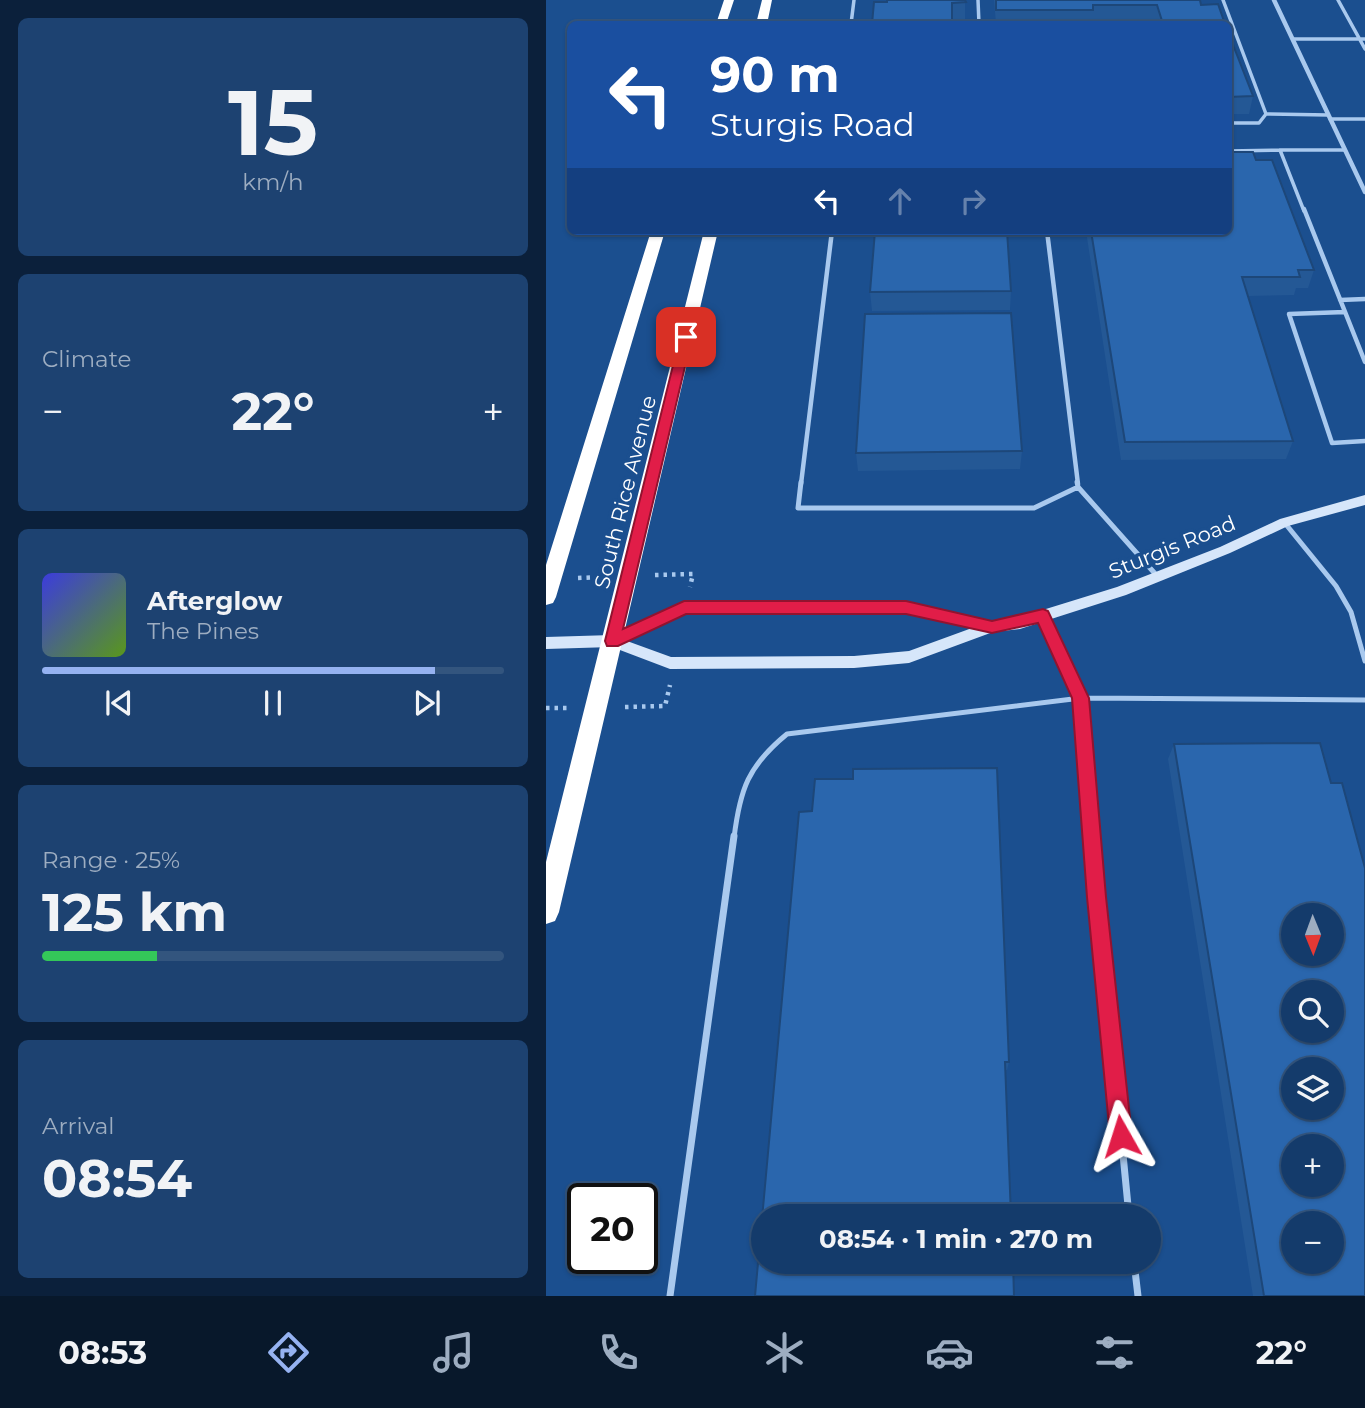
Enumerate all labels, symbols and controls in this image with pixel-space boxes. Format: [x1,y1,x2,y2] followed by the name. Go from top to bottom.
[710,45,840,104] text: 90 m
[595,49,686,140] icon: left
[228,67,318,178] text: 15
[710,105,915,144] text: Sturgis Road
[242,168,304,196] text: km/h
[808,182,846,220] icon: left
[881,182,919,220] icon: ahead
[954,182,992,220] icon: right
[656,307,716,367] pin
[667,318,705,356] icon: arrive
[42,345,131,373] text: Climate
[231,380,315,443] text: 22°
[42,388,64,435] text: −
[482,388,504,435] text: +
[589,393,661,591] street label: South Rice Avenue
[1105,510,1239,584] street label: Sturgis Road
[147,585,282,617] text: Afterglow
[147,617,259,645] text: The Pines
[100,684,138,722] icon: previous
[254,684,292,722] icon: pause
[408,684,446,722] icon: next
[42,846,180,874] text: Range · 25%
[42,881,227,944] text: 125 km
[1281,903,1344,966] north arrow
[1281,903,1344,1274] map controls
[1281,980,1344,1043] button: search
[1281,1057,1344,1120] button: layers
[1084,1099,1158,1173] position arrow
[42,1112,115,1140] text: Arrival
[1281,1134,1344,1197] button: +
[42,1147,192,1210] text: 08:54
[567,1183,658,1274] speed limit sign: 20
[1281,1211,1344,1274] button: −
[819,1223,1093,1255] text: 08:54 · 1 min · 270 m
[264,1328,313,1377] icon: directions
[429,1328,478,1377] icon: music
[594,1328,643,1377] icon: phone
[760,1328,809,1377] icon: climate
[925,1328,974,1377] icon: car
[1090,1328,1139,1377] icon: filters
[58,1333,147,1372] text: 08:53
[1256,1333,1307,1372] text: 22°

